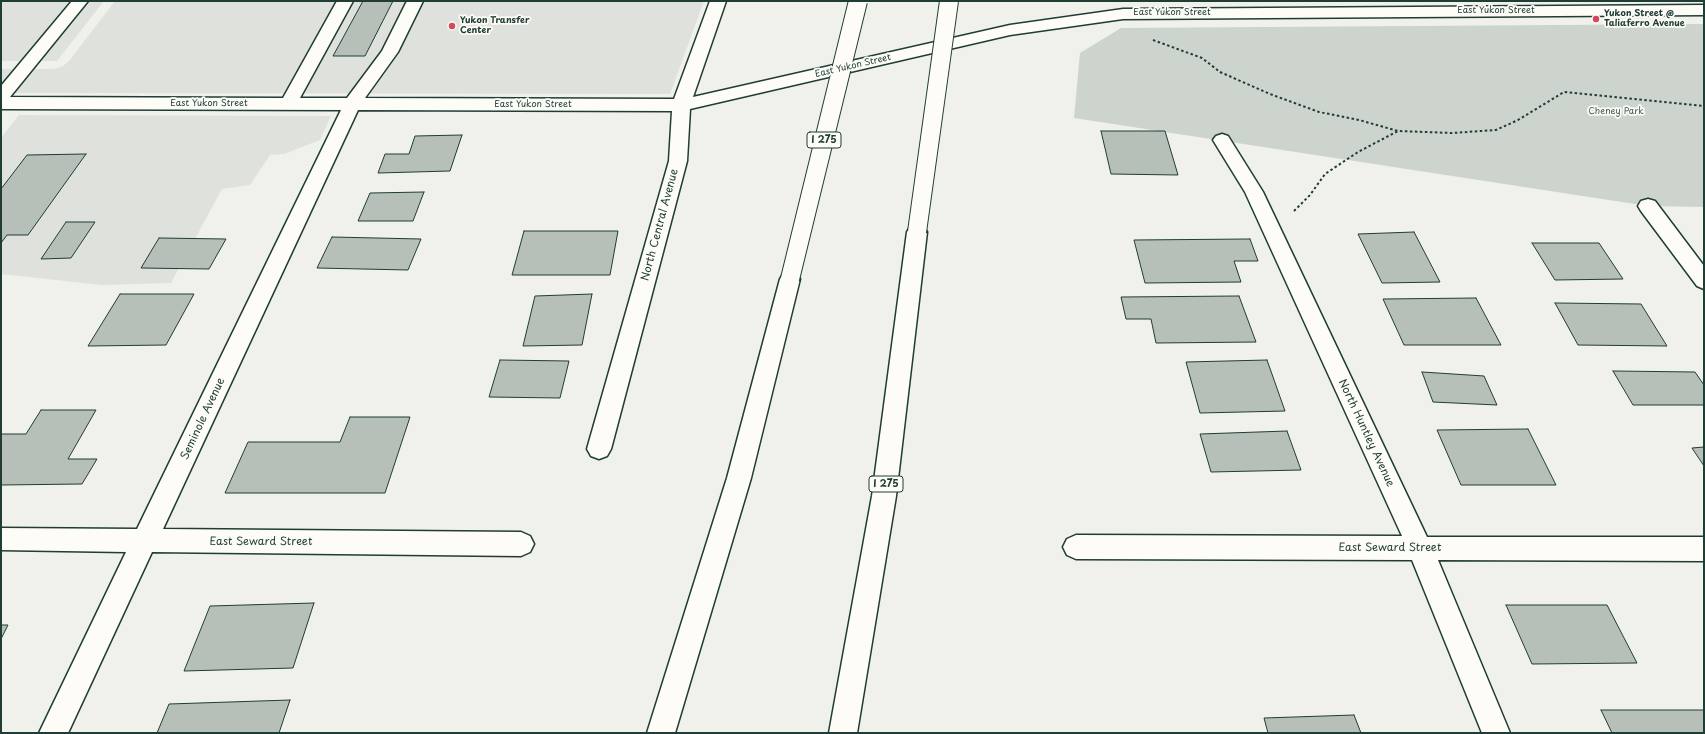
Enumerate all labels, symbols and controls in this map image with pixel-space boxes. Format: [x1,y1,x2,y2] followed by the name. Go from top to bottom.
[1457,6,1535,16] street label: East Yukon Street
[1133,8,1211,18] street label: East Yukon Street
[1604,9,1685,30] place label: Yukon Street @ Taliaferro Avenue
[1591,14,1601,24] marker: Yukon Street @ Taliaferro Avenue
[460,16,530,37] place label: Yukon Transfer Center
[447,21,457,31] marker: Yukon Transfer Center
[814,52,892,80] street label: East Yukon Street
[170,99,248,109] street label: East Yukon Street
[494,100,572,110] street label: East Yukon Street
[1588,107,1644,117] park label: Cheney Park
[807,132,841,148] road number: I 275
[639,168,681,282] street label: North Central Avenue
[178,376,228,462] street label: Seminole Avenue
[1335,377,1397,489] street label: North Huntley Avenue
[869,476,903,492] road number: I 275
[209,535,313,549] street label: East Seward Street
[1338,541,1442,555] street label: East Seward Street

